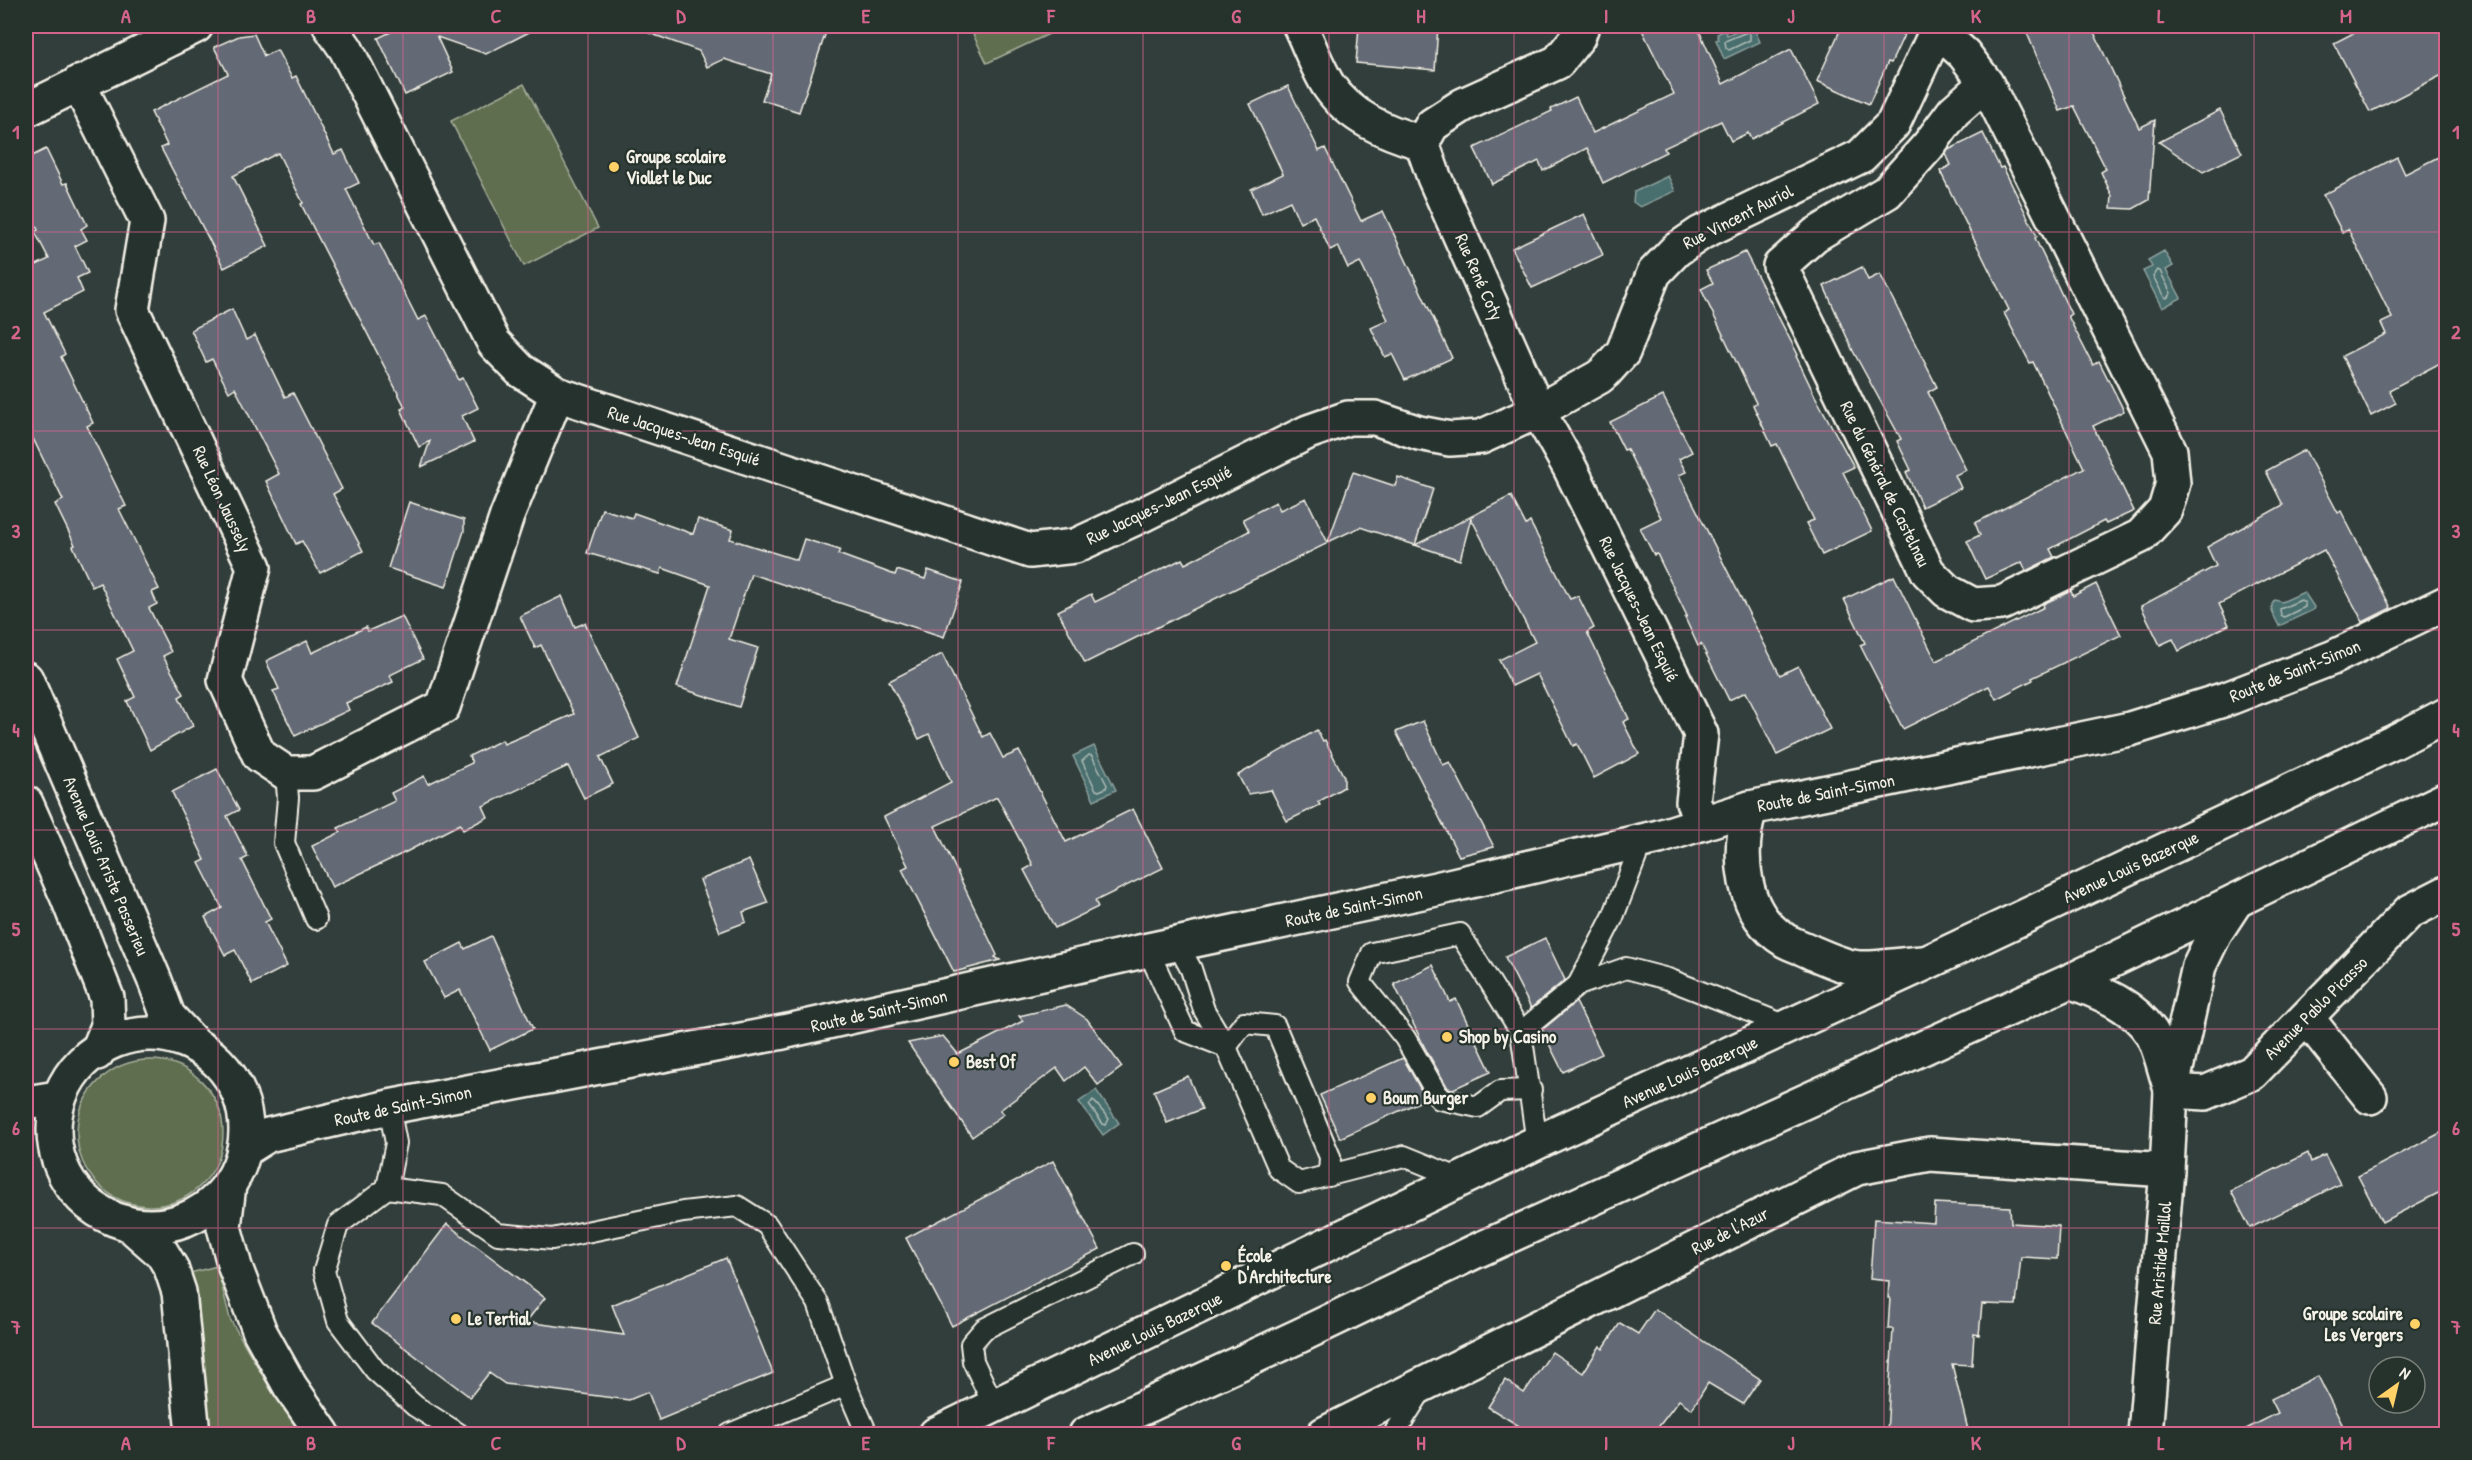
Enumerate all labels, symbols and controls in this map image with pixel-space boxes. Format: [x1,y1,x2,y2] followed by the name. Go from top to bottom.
[121,2,131,29] text: A
[306,2,316,29] text: B
[491,2,502,29] text: C
[676,2,686,29] text: D
[862,2,871,29] text: E
[1046,2,1056,29] text: F
[1231,2,1241,29] text: G
[1416,2,1426,29] text: H
[1604,2,1608,29] text: I
[1787,2,1795,29] text: J
[1971,2,1982,29] text: K
[2157,2,2165,29] text: L
[2340,2,2352,29] text: M
[12,118,20,145] text: 1
[2452,118,2460,145] text: 1
[626,144,727,190] place label: Groupe scolaire Viollet le Duc
[607,160,621,174] marker: Groupe scolaire Viollet le Duc
[1678,178,1797,255] street label: Rue Vincent Auriol
[1449,230,1510,324] street label: Rue René Coty
[11,318,21,345] text: 2
[2451,318,2461,345] text: 2
[1834,397,1937,571] street label: Rue du Général de Castelnau
[605,399,764,472] street label: Rue Jacques-Jean Esquié
[187,442,258,556] street label: Rue Léon Jaussely
[1082,458,1236,551] street label: Rue Jacques-Jean Esquié
[12,517,21,544] text: 3
[2452,517,2461,544] text: 3
[1593,532,1686,686] street label: Rue Jacques-Jean Esquié
[2226,633,2364,708] street label: Route de Saint-Simon
[12,716,20,743] text: 4
[2452,716,2460,743] text: 4
[1755,767,1897,818] street label: Route de Saint-Simon
[57,772,156,959] street label: Avenue Louis Ariste Passerieu
[2059,824,2203,909] street label: Avenue Louis Bazerque
[1283,880,1425,933] street label: Route de Saint-Simon
[12,915,21,942] text: 5
[2452,915,2461,942] text: 5
[2258,950,2373,1065] street label: Avenue Pablo Picasso
[808,983,950,1038] street label: Route de Saint-Simon
[1459,1024,1557,1050] place label: Shop by Casino
[1618,1029,1762,1114] street label: Avenue Louis Bazerque
[1440,1030,1454,1044] marker: Shop by Casino
[966,1049,1017,1074] place label: Best Of
[947,1055,961,1069] marker: Best Of
[332,1079,474,1132] street label: Route de Saint-Simon
[1383,1085,1468,1111] place label: Boum Burger
[1364,1091,1378,1105] marker: Boum Burger
[12,1114,20,1141] text: 6
[2452,1114,2460,1141] text: 6
[1687,1200,1773,1261] street label: Rue de l'Azur
[2142,1200,2177,1326] street label: Rue Aristide Maillol
[1238,1243,1332,1289] place label: École D'Architecture
[1219,1259,1233,1273] marker: École D'Architecture
[1083,1285,1226,1372] street label: Avenue Louis Bazerque
[2303,1301,2404,1348] place label: Groupe scolaire Les Vergers
[468,1306,532,1331] place label: Le Tertial
[449,1312,463,1326] marker: Le Tertial
[10,1313,21,1340] text: 7
[2450,1313,2461,1340] text: 7
[2408,1317,2422,1331] marker: Groupe scolaire Les Vergers
[2367,1355,2427,1415] north arrow
[2396,1361,2415,1384] text: N
[121,1429,131,1456] text: A
[306,1429,316,1456] text: B
[491,1429,502,1456] text: C
[676,1429,686,1456] text: D
[862,1429,871,1456] text: E
[1046,1429,1056,1456] text: F
[1231,1429,1241,1456] text: G
[1416,1429,1426,1456] text: H
[1604,1429,1608,1456] text: I
[1787,1429,1795,1456] text: J
[1971,1429,1982,1456] text: K
[2157,1429,2165,1456] text: L
[2340,1429,2352,1456] text: M

